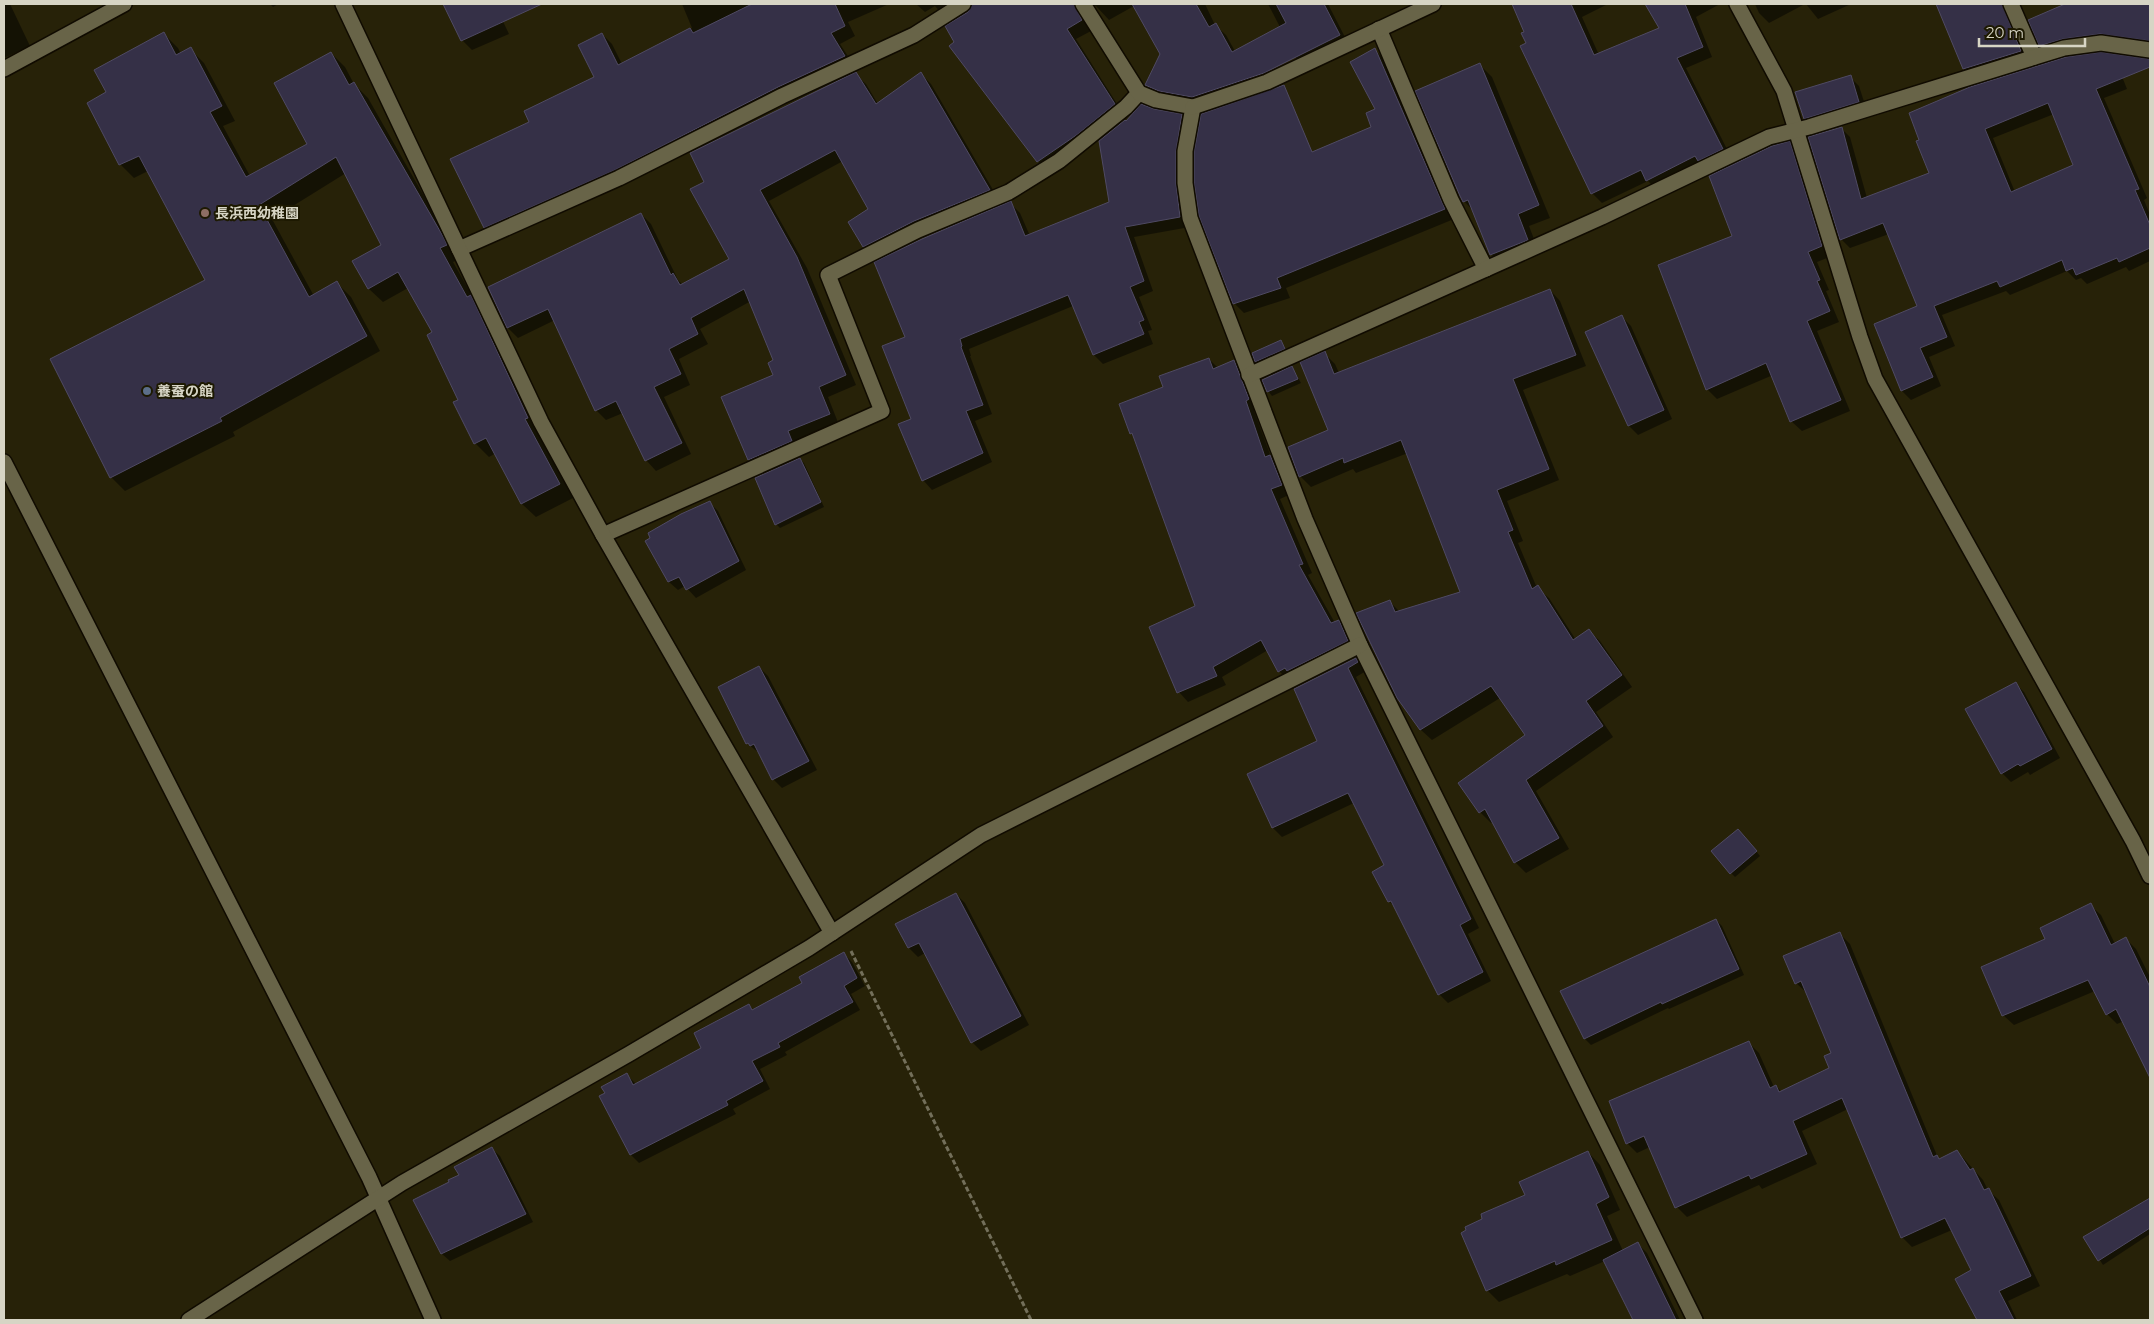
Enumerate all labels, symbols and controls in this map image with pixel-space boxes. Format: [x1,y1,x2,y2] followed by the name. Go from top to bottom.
[1979,15,2085,47] scale bar
[1986,23,2024,42] text: 20 m
[215,204,299,222] place label: 長浜西幼稚園
[199,207,211,219] marker: 長浜西幼稚園
[157,382,213,400] place label: 養蚕の館
[141,385,153,397] marker: 養蚕の館

